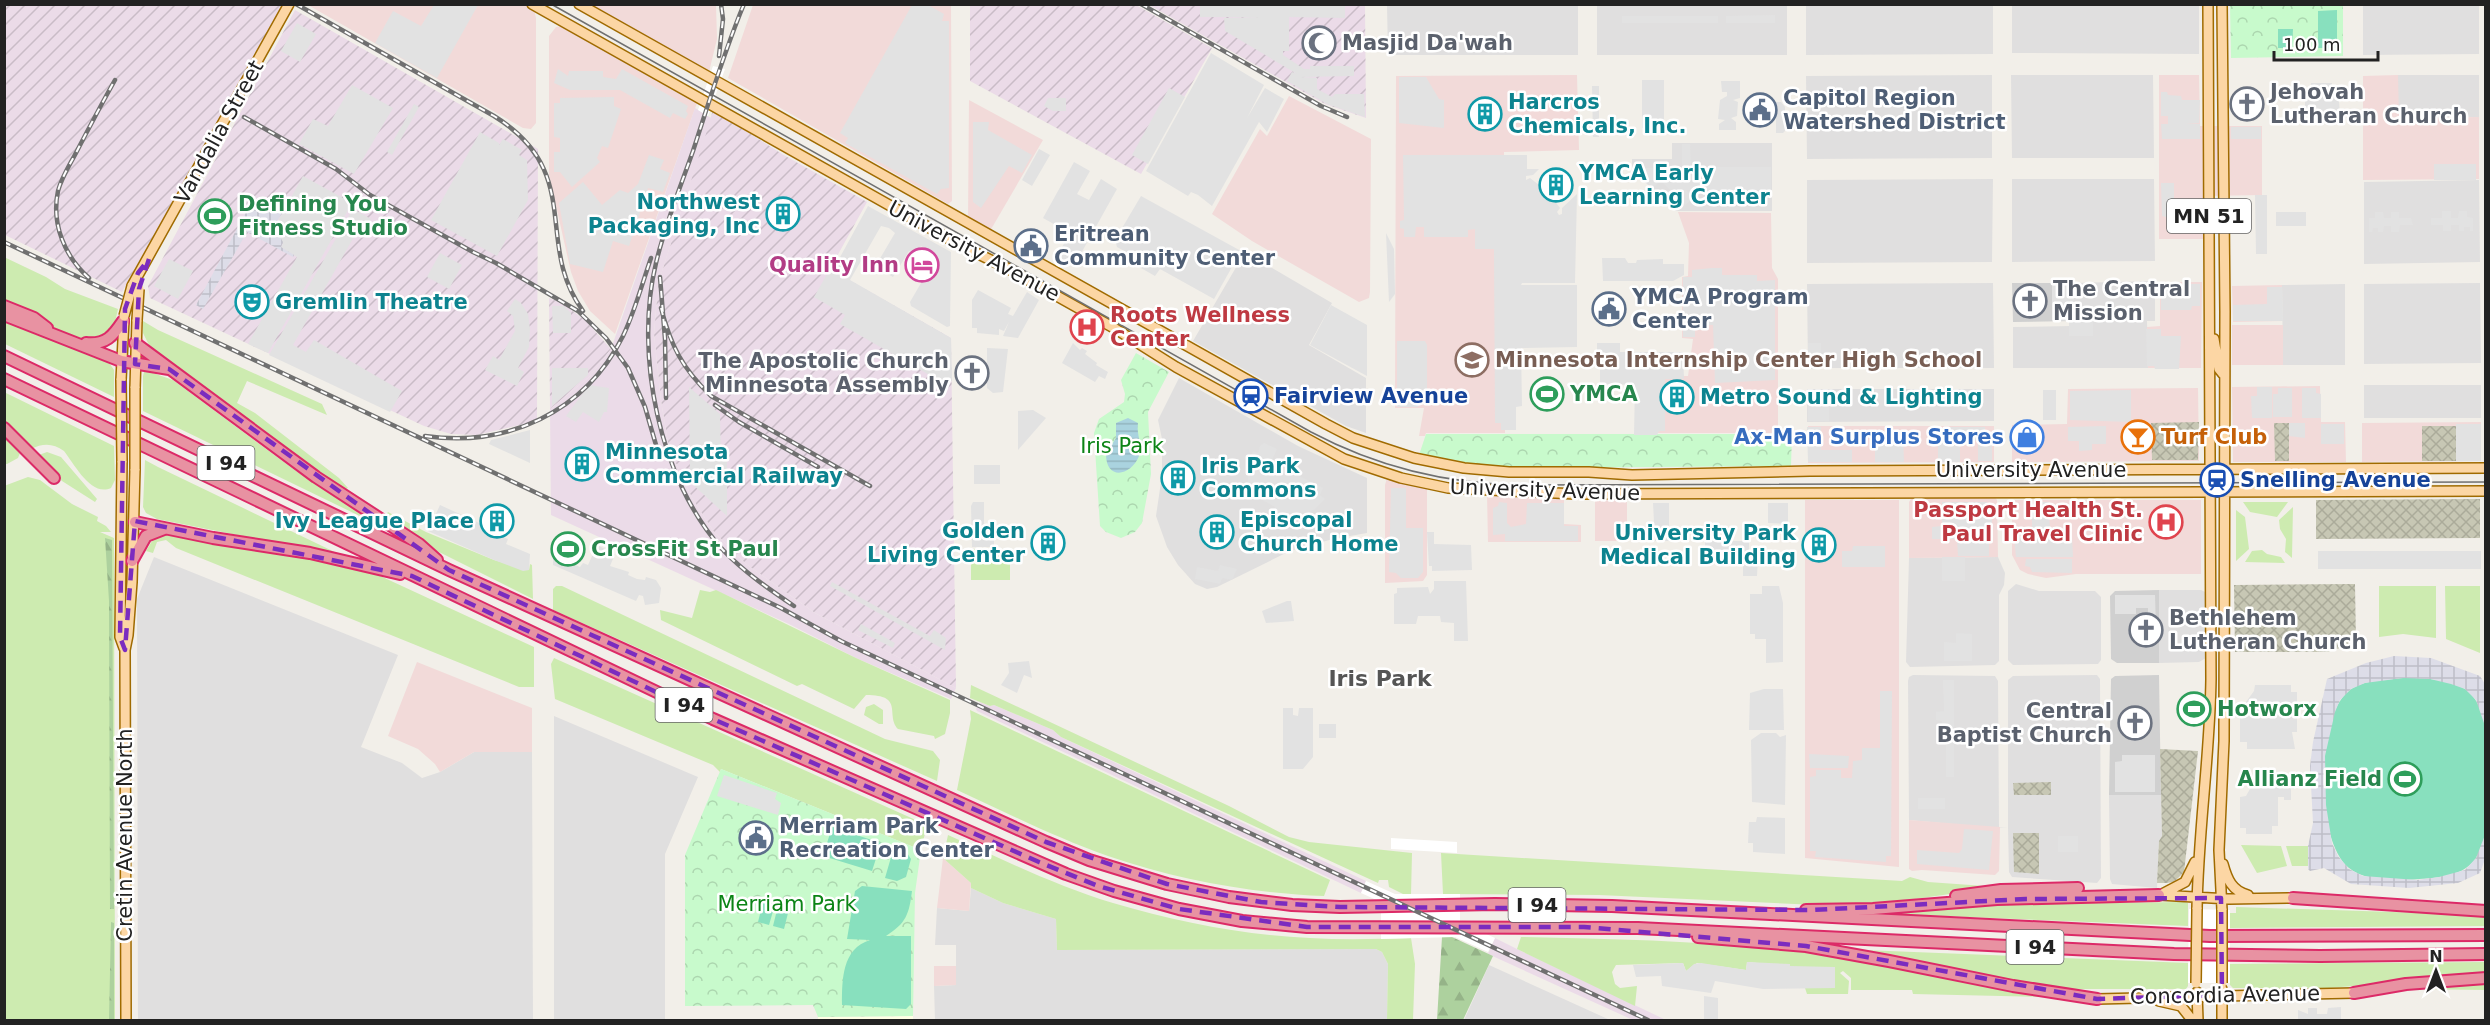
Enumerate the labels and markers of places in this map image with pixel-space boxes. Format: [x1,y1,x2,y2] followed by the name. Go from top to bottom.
[1301,25,1337,61] mosque icon: Masjid Da'wah
[1342,31,1513,55] place label: Masjid Da'wah
[2268,80,2467,128] place label: Jehovah Lutheran Church
[1783,86,2005,134] place label: Capitol Region Watershed District
[2229,86,2265,122] church icon: Jehovah Lutheran Church
[1508,90,1686,138] place label: Harcros Chemicals, Inc.
[1742,92,1778,128] public building icon: Capitol Region Watershed District
[1467,96,1503,132] building icon: Harcros Chemicals, Inc.
[1578,161,1770,209] place label: YMCA Early Learning Center
[1538,167,1574,203] building icon: YMCA Early Learning Center
[588,190,760,238] place label: Northwest Packaging, Inc
[238,192,408,240] place label: Defining You Fitness Studio
[765,196,801,232] building icon: Northwest Packaging, Inc
[197,198,233,234] sports icon: Defining You Fitness Studio
[1054,222,1276,270] place label: Eritrean Community Center
[1013,228,1049,264] public building icon: Eritrean Community Center
[904,247,940,283] hotel icon: Quality Inn
[769,253,899,277] place label: Quality Inn
[2053,277,2190,325] place label: The Central Mission
[2012,283,2048,319] church icon: The Central Mission
[234,284,270,320] theatre icon: Gremlin Theatre
[1631,285,1809,333] place label: YMCA Program Center
[275,290,468,314] place label: Gremlin Theatre
[1591,291,1627,327] public building icon: YMCA Program Center
[1110,303,1290,351] place label: Roots Wellness Center
[1069,309,1105,345] hospital icon: Roots Wellness Center
[1454,342,1490,378] school or university icon: Minnesota Internship Center High School
[1495,348,1982,372] place label: Minnesota Internship Center High School
[698,349,949,397] place label: The Apostolic Church Minnesota Assembly
[954,355,990,391] church icon: The Apostolic Church Minnesota Assembly
[1529,376,1565,412] sports icon: YMCA
[1233,378,1269,414] station icon: Fairview Avenue
[1659,379,1695,415] building icon: Metro Sound & Lighting
[1569,382,1639,406] place label: YMCA
[1274,384,1468,408] place label: Fairview Avenue
[1700,385,1982,409] place label: Metro Sound & Lighting
[2009,419,2045,455] shop icon: Ax-Man Surplus Stores
[2120,419,2156,455] bar icon: Turf Club
[1734,425,2004,449] place label: Ax-Man Surplus Stores
[2161,425,2267,449] place label: Turf Club
[605,440,843,488] place label: Minnesota Commercial Railway
[564,446,600,482] building icon: Minnesota Commercial Railway
[1201,454,1316,502] place label: Iris Park Commons
[1160,460,1196,496] building icon: Iris Park Commons
[2199,462,2235,498] station icon: Snelling Avenue
[2240,468,2431,492] place label: Snelling Avenue
[1913,498,2143,546] place label: Passport Health St. Paul Travel Clinic
[479,503,515,539] building icon: Ivy League Place
[2148,504,2184,540] hospital icon: Passport Health St. Paul Travel Clinic
[1240,508,1399,556] place label: Episcopal Church Home
[275,509,474,533] place label: Ivy League Place
[1199,514,1235,550] building icon: Episcopal Church Home
[867,519,1026,567] place label: Golden Living Center
[1600,521,1797,569] place label: University Park Medical Building
[1030,525,1066,561] building icon: Golden Living Center
[1801,527,1837,563] building icon: University Park Medical Building
[550,531,586,567] sports icon: CrossFit St Paul
[591,537,779,561] place label: CrossFit St Paul
[2169,606,2366,654] place label: Bethlehem Lutheran Church
[2128,612,2164,648] church icon: Bethlehem Lutheran Church
[2176,691,2212,727] sports icon: Hotworx
[2217,697,2317,721] place label: Hotworx
[1937,699,2112,747] place label: Central Baptist Church
[2117,705,2153,741] church icon: Central Baptist Church
[2387,761,2423,797] sports icon: Allianz Field
[2237,767,2382,791] place label: Allianz Field
[779,814,994,862] place label: Merriam Park Recreation Center
[738,820,774,856] public building icon: Merriam Park Recreation Center

